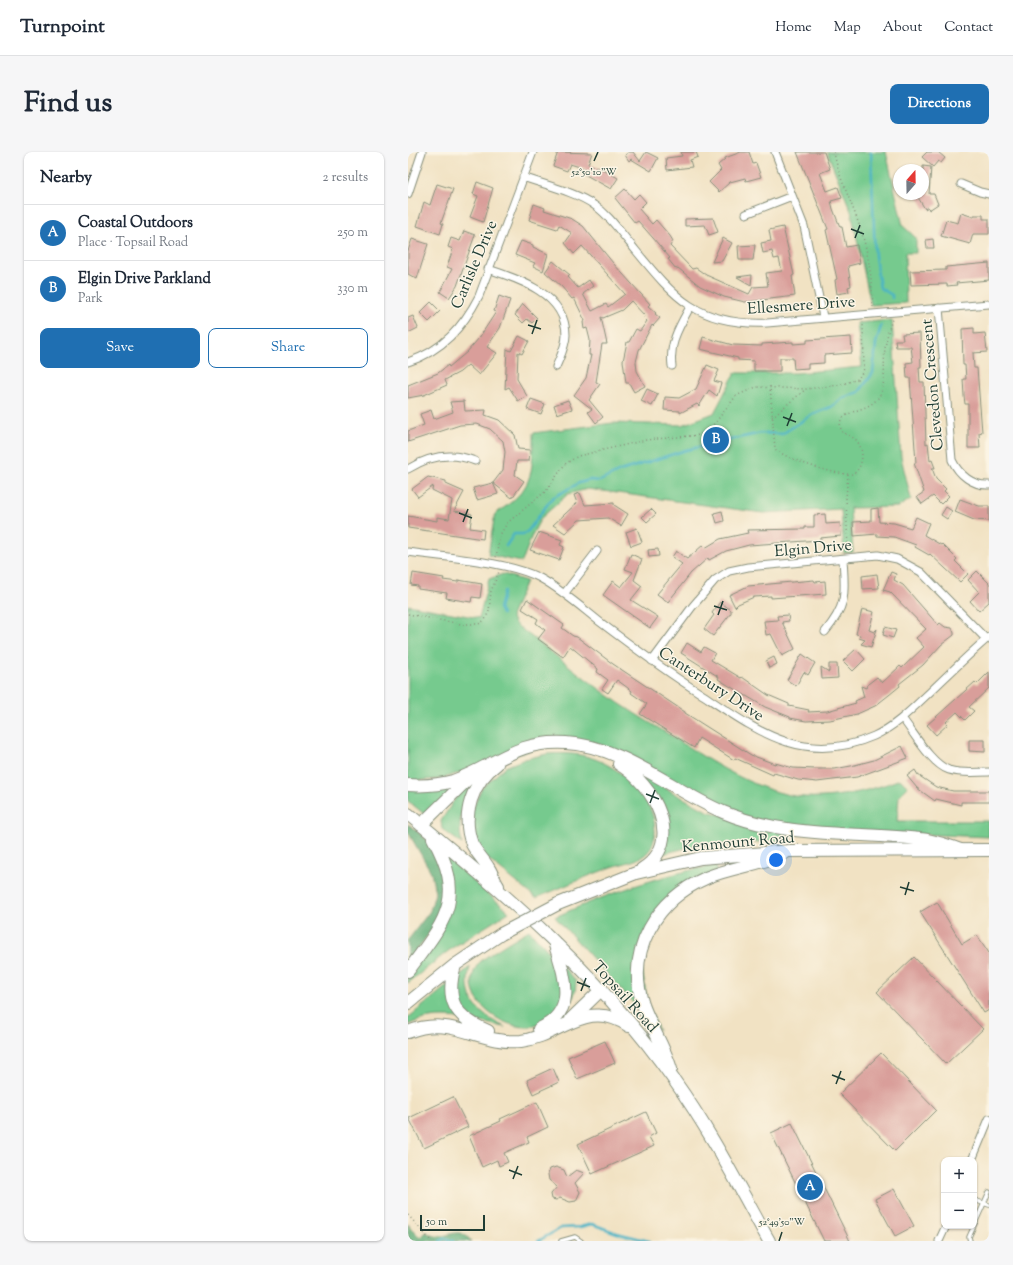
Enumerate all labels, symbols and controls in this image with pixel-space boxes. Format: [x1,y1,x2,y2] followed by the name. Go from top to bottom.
[20,14,105,41] text: Turnpoint
[775,18,812,38] text: Home
[834,18,861,38] text: Map
[883,18,922,38] text: About
[944,18,993,38] text: Contact
[24,84,112,124] text: Find us
[890,84,989,124] button: Directions
[893,164,929,200] north arrow
[570,165,617,180] text: 52°50'10"W
[40,166,92,190] text: Nearby
[323,169,368,187] text: 2 results
[78,213,193,234] text: Coastal Outdoors
[446,217,504,313] street label: Carlisle Drive
[48,224,58,242] text: A
[337,224,368,242] text: 250 m
[78,234,188,252] text: Place · Topsail Road
[78,269,211,290] text: Elgin Drive Parkland
[49,280,57,298] text: B
[337,280,368,298] text: 330 m
[78,290,103,308] text: Park
[746,291,856,322] street label: Ellesmere Drive
[916,317,951,452] street label: Clevedon Crescent
[40,328,200,368] button: Save
[208,328,368,368] button: Share
[703,425,729,455] pin: B
[774,535,853,564] street label: Elgin Drive
[653,642,768,728] street label: Canterbury Drive
[681,827,795,860] street label: Kenmount Road
[766,850,786,870] your location
[586,957,663,1039] street label: Topsail Road
[941,1157,977,1229] map controls
[941,1157,977,1193] button: +
[797,1172,823,1202] pin: A
[941,1193,977,1229] button: −
[420,1213,485,1232] scale bar
[426,1214,447,1230] text: 50 m
[758,1215,805,1230] text: 52°49'50"W

